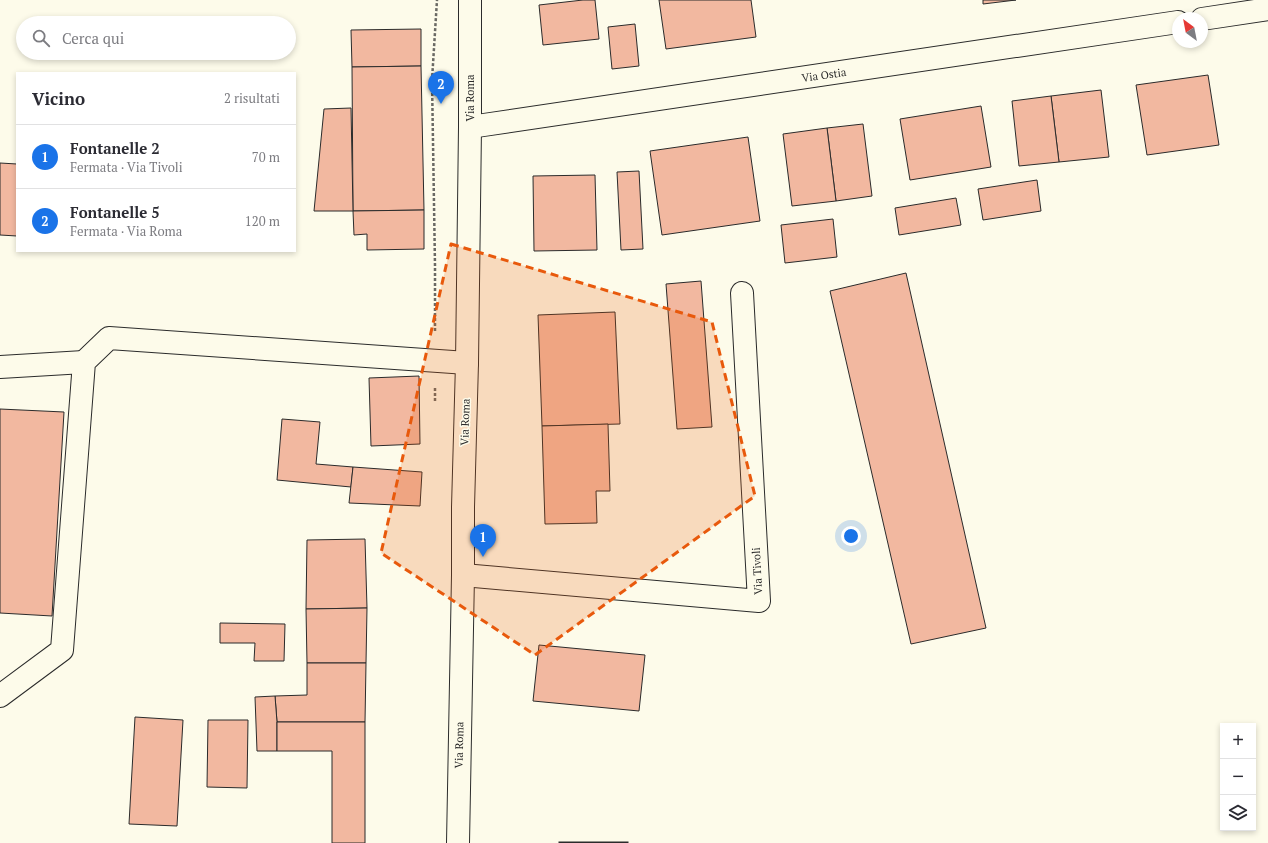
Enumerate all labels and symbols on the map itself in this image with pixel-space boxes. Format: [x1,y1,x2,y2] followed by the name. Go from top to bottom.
[1172,12,1208,48] north arrow
[801,65,848,85] street label: Via Ostia
[428,71,454,104] pin: 2
[463,74,477,122] street label: Via Roma
[457,398,473,446] street label: Via Roma
[470,524,496,557] pin: 1
[841,526,861,546] your location
[749,547,765,595] street label: Via Tivoli
[452,721,466,769] street label: Via Roma

